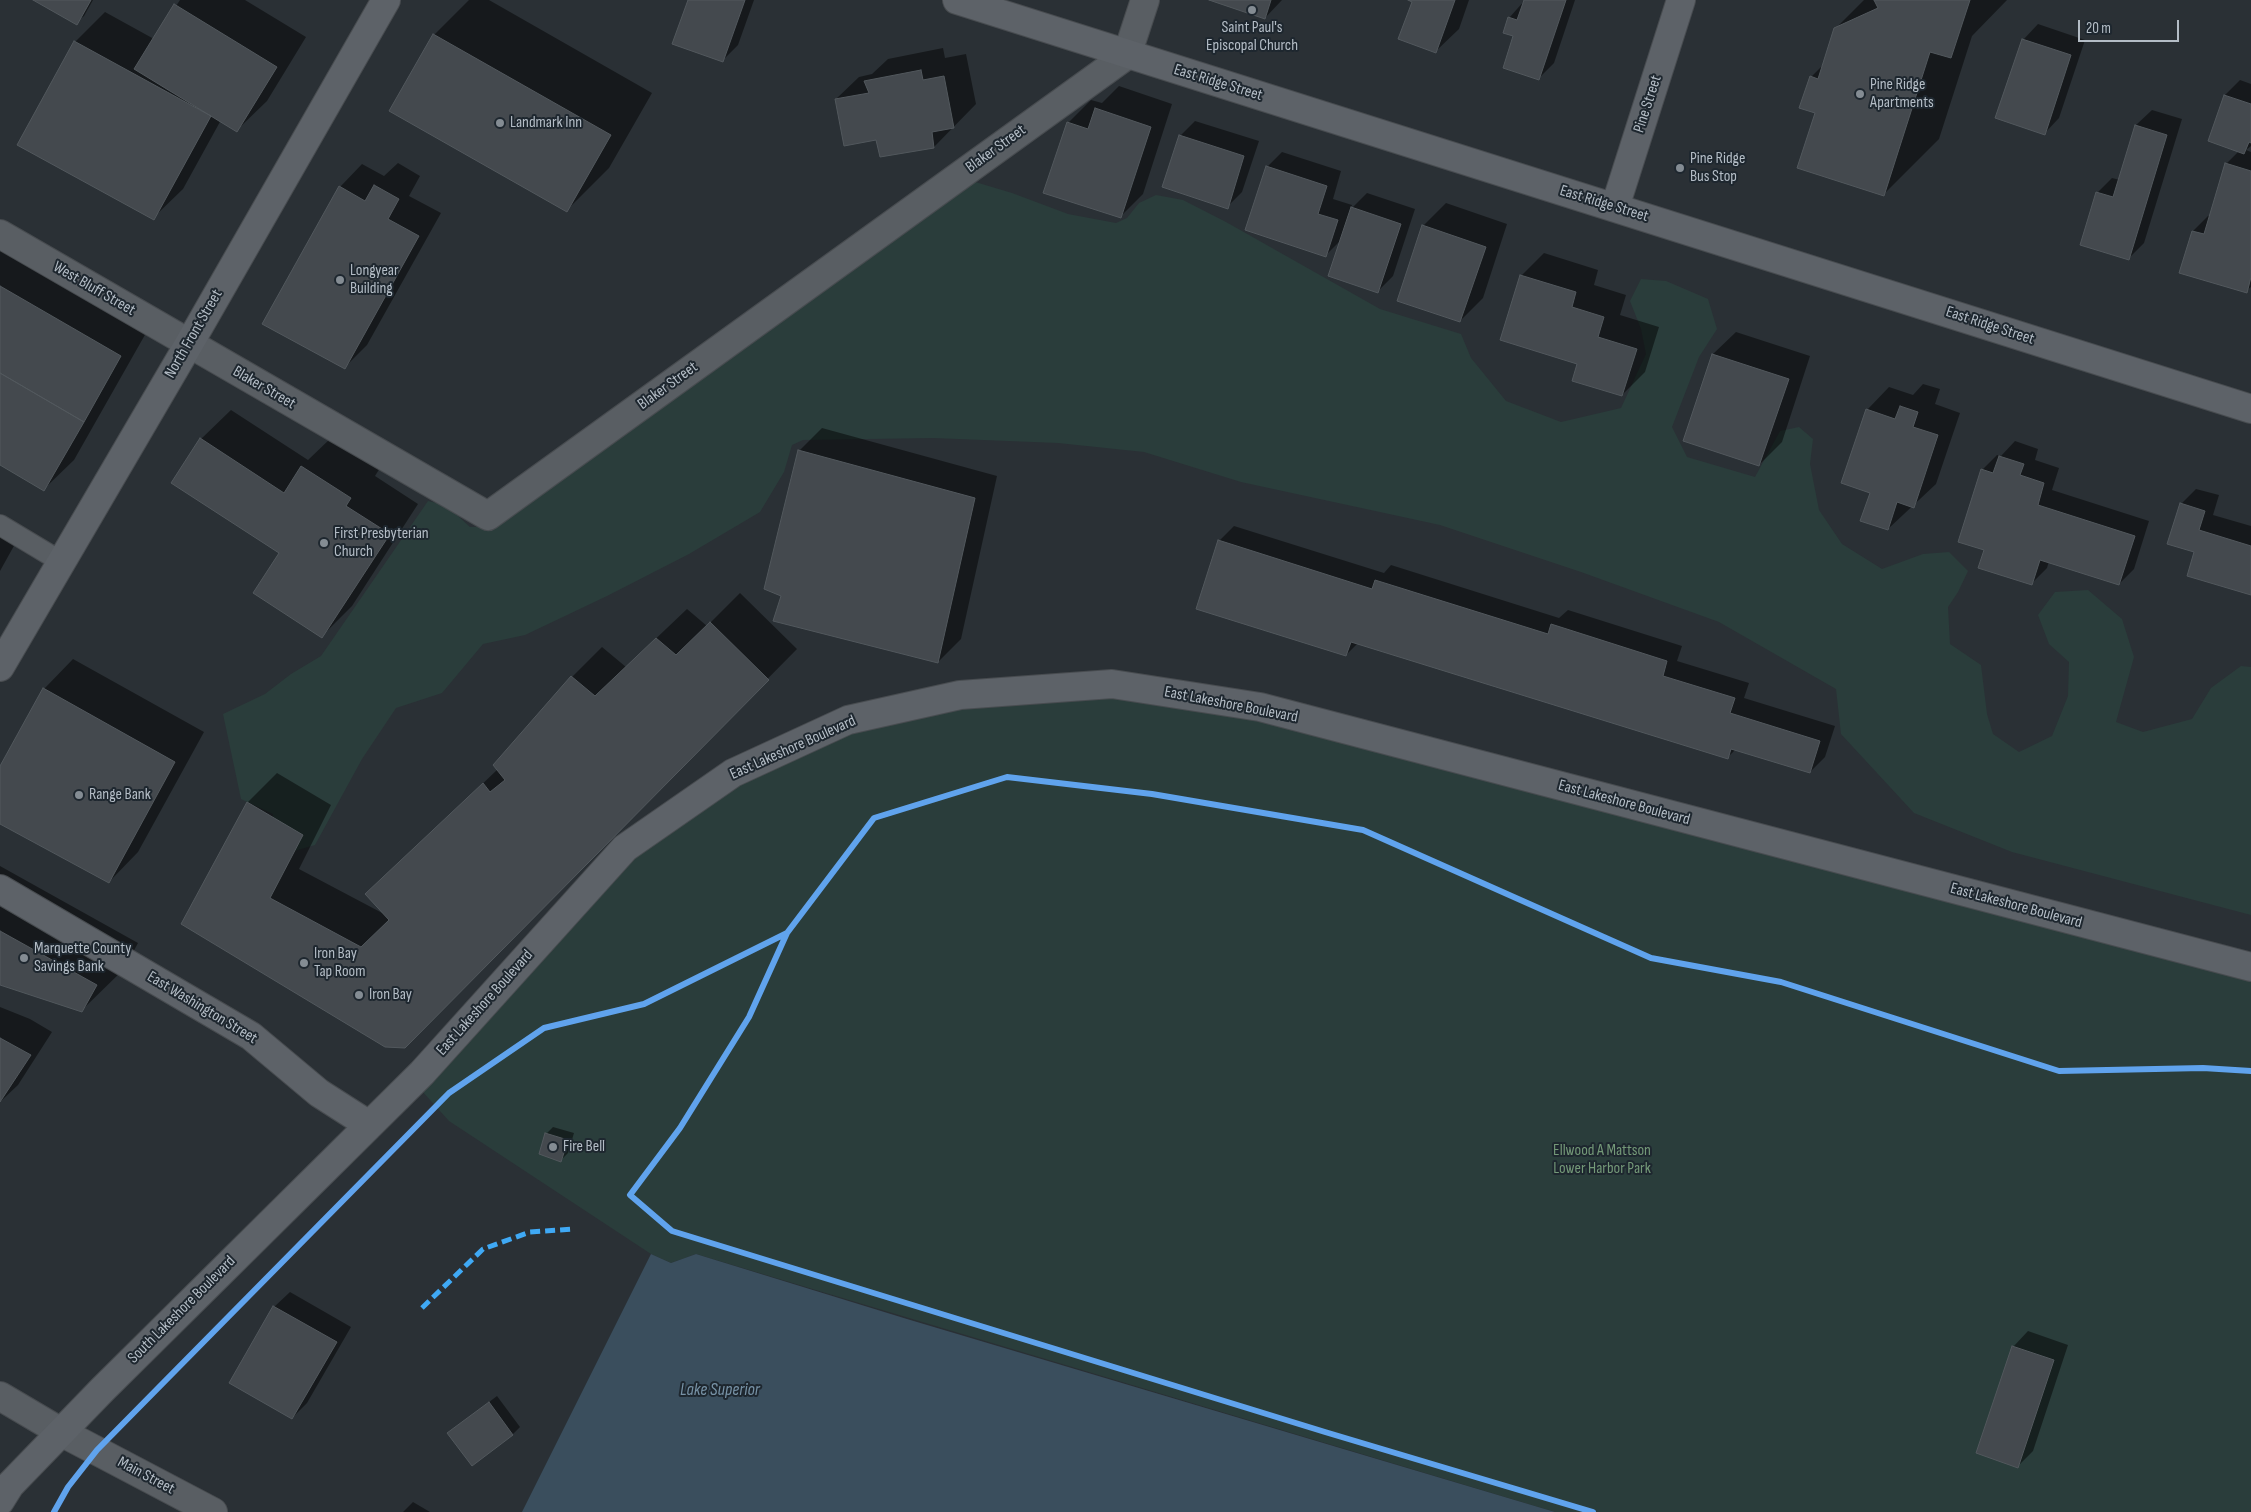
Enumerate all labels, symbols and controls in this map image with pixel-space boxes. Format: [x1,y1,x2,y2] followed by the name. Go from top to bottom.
[1246,4,1258,16] marker: Saint Paul's Episcopal Church
[2081,10,2182,42] scale bar
[1206,18,1298,56] place label: Saint Paul's Episcopal Church
[2086,19,2111,38] text: 20 m
[1171,60,1265,106] street label: East Ridge Street
[1630,73,1666,135] street label: Pine Street
[1870,75,1934,113] place label: Pine Ridge Apartments
[1854,88,1866,100] marker: Pine Ridge Apartments
[510,113,582,133] place label: Landmark Inn
[494,117,506,129] marker: Landmark Inn
[962,121,1030,177] street label: Blaker Street
[1690,149,1745,187] place label: Pine Ridge Bus Stop
[1674,162,1686,174] marker: Pine Ridge Bus Stop
[1557,181,1651,227] street label: East Ridge Street
[49,258,139,320] street label: West Bluff Street
[350,261,399,299] place label: Longyear Building
[334,274,346,286] marker: Longyear Building
[161,286,227,382] street label: North Front Street
[1943,303,2037,349] street label: East Ridge Street
[634,358,702,414] street label: Blaker Street
[229,362,299,414] street label: Blaker Street
[334,524,429,562] place label: First Presbyterian Church
[318,537,330,549] marker: First Presbyterian Church
[1163,683,1299,727] street label: East Lakeshore Boulevard
[727,712,859,784] street label: East Lakeshore Boulevard
[1556,776,1692,830] street label: East Lakeshore Boulevard
[89,785,151,805] place label: Range Bank
[73,789,85,801] marker: Range Bank
[1948,879,2084,933] street label: East Lakeshore Boulevard
[34,939,131,977] place label: Marquette County Savings Bank
[314,944,366,982] place label: Iron Bay Tap Room
[433,946,537,1060] street label: East Lakeshore Boulevard
[18,952,30,964] marker: Marquette County Savings Bank
[298,957,310,969] marker: Iron Bay Tap Room
[143,968,261,1048] street label: East Washington Street
[369,985,412,1005] place label: Iron Bay
[353,989,365,1001] marker: Iron Bay
[563,1137,605,1157] place label: Fire Bell
[547,1141,559,1153] marker: Fire Bell
[1553,1141,1651,1179] park label: Ellwood A Mattson Lower Harbor Park
[124,1252,240,1368] street label: South Lakeshore Boulevard
[680,1379,760,1401] water label: Lake Superior
[114,1453,178,1499] street label: Main Street

